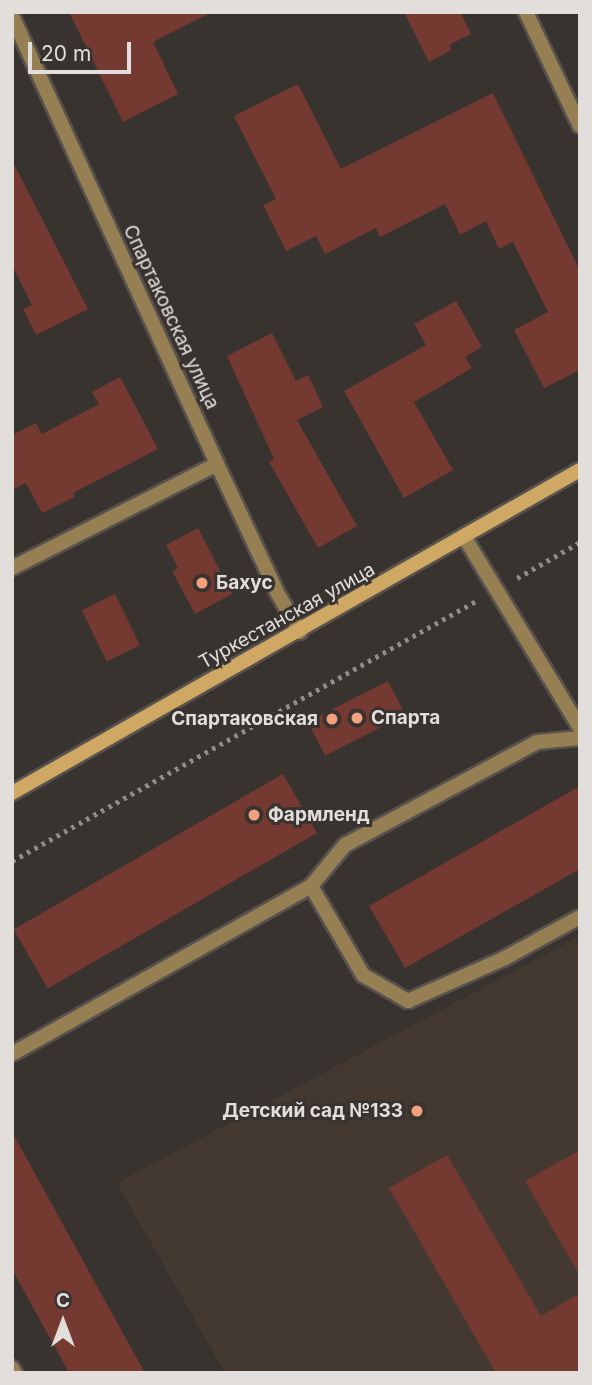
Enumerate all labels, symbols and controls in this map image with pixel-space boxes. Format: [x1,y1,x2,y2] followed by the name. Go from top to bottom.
[32,28,135,72] scale bar
[41,41,91,66] text: 20 m
[118,221,224,413] street label: Спартаковская улица
[195,558,379,674] street label: Туркестанская улица
[216,572,273,594] place label: Бахус
[194,575,210,591] marker: Бахус
[371,707,440,729] place label: Спарта
[171,708,318,730] place label: Спартаковская
[349,710,365,726] marker: Спарта
[324,711,340,727] marker: Спартаковская
[268,804,370,826] place label: Фармленд
[246,807,262,823] marker: Фармленд
[222,1100,403,1122] place label: Детский сад №133
[409,1103,425,1119] marker: Детский сад №133
[28,1287,98,1357] north arrow
[56,1289,70,1312] text: С

